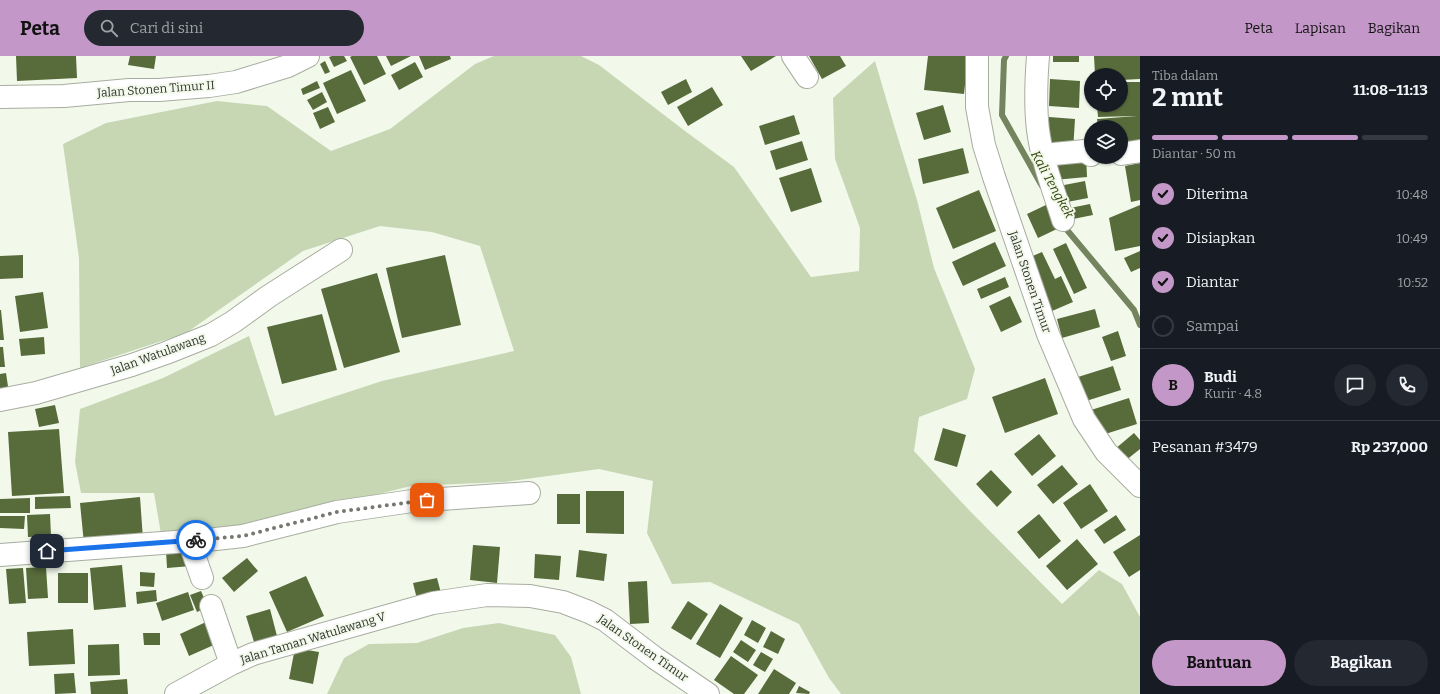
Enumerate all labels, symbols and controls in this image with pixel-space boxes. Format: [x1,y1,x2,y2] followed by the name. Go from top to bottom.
[84,10,364,46] search box
[20,17,60,40] text: Peta
[98,17,120,39] icon: search
[130,19,203,37] text: Cari di sini
[1244,20,1273,37] text: Peta
[1295,20,1346,37] text: Lapisan
[1368,20,1420,37] text: Bagikan
[1084,68,1128,164] map controls
[1084,68,1128,112] button: locate
[1152,68,1218,83] text: Tiba dalam
[96,78,215,100] street label: Jalan Stonen Timur II
[1353,81,1428,99] text: 11:08–11:13
[1152,82,1223,113] text: 2 mnt
[1084,120,1128,164] button: layers
[1152,146,1236,161] text: Diantar · 50 m
[1028,148,1078,221] water label: Kali Tengkek
[1152,183,1174,205] icon: check
[1186,185,1248,203] text: Diterima
[1396,187,1428,202] text: 10:48
[1152,227,1174,249] icon: check
[1006,228,1054,335] street label: Jalan Stonen Timur
[1186,229,1255,247] text: Disiapkan
[1396,231,1428,246] text: 10:49
[1152,271,1174,293] icon: check
[1186,273,1239,291] text: Diantar
[1398,275,1428,290] text: 10:52
[1186,317,1239,335] text: Sampai
[108,330,207,378] street label: Jalan Watulawang
[1334,364,1376,406] button: chat
[1386,364,1428,406] button: phone
[1204,368,1237,386] text: Budi
[1168,376,1178,394] text: B
[1204,386,1262,401] text: Kurir · 4.8
[1152,438,1258,456] text: Pesanan #3479
[1351,438,1428,456] text: Rp 237,000
[410,483,444,517] pin
[416,489,438,511] icon: bag
[176,520,216,560] courier
[185,529,207,551] icon: bike
[30,534,64,568] pin
[36,540,58,562] icon: home
[238,609,388,667] street label: Jalan Taman Watulawang V
[594,611,691,685] street label: Jalan Stonen Timur
[1152,640,1286,686] button: Bantuan
[1294,640,1428,686] button: Bagikan

